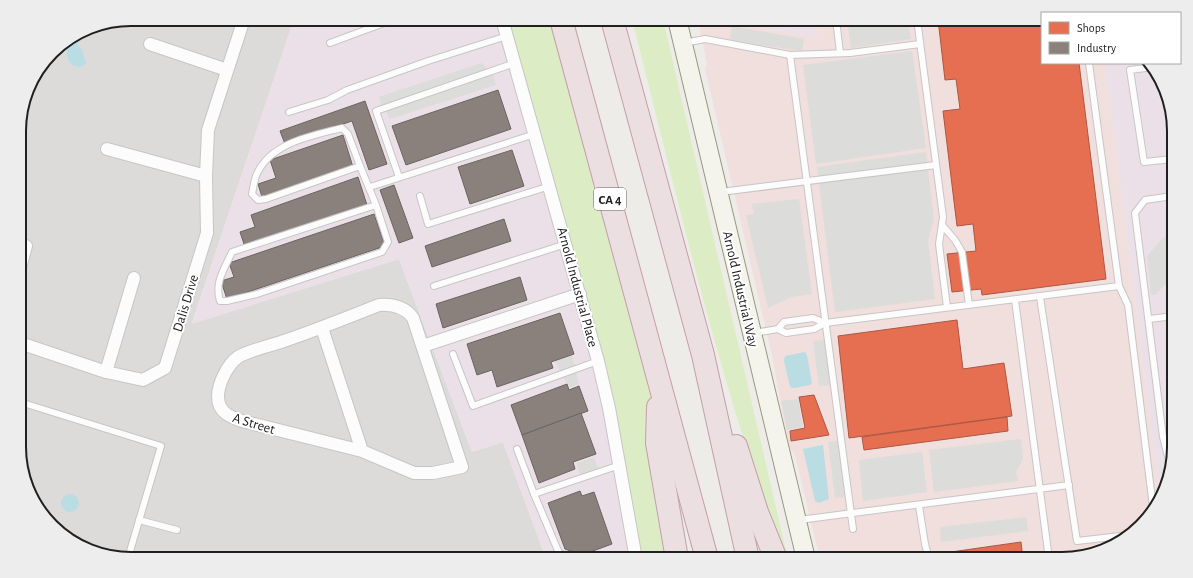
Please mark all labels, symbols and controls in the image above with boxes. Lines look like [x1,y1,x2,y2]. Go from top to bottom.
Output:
legend [1041,12,1181,64]
text: Shops [1077,22,1105,34]
text: Industry [1077,42,1116,55]
road number: CA 4 [594,188,626,210]
street label: Arnold Industrial Place [554,226,600,349]
street label: Arnold Industrial Way [720,230,760,349]
street label: Dalis Drive [171,273,201,334]
street label: A Street [231,411,277,437]

